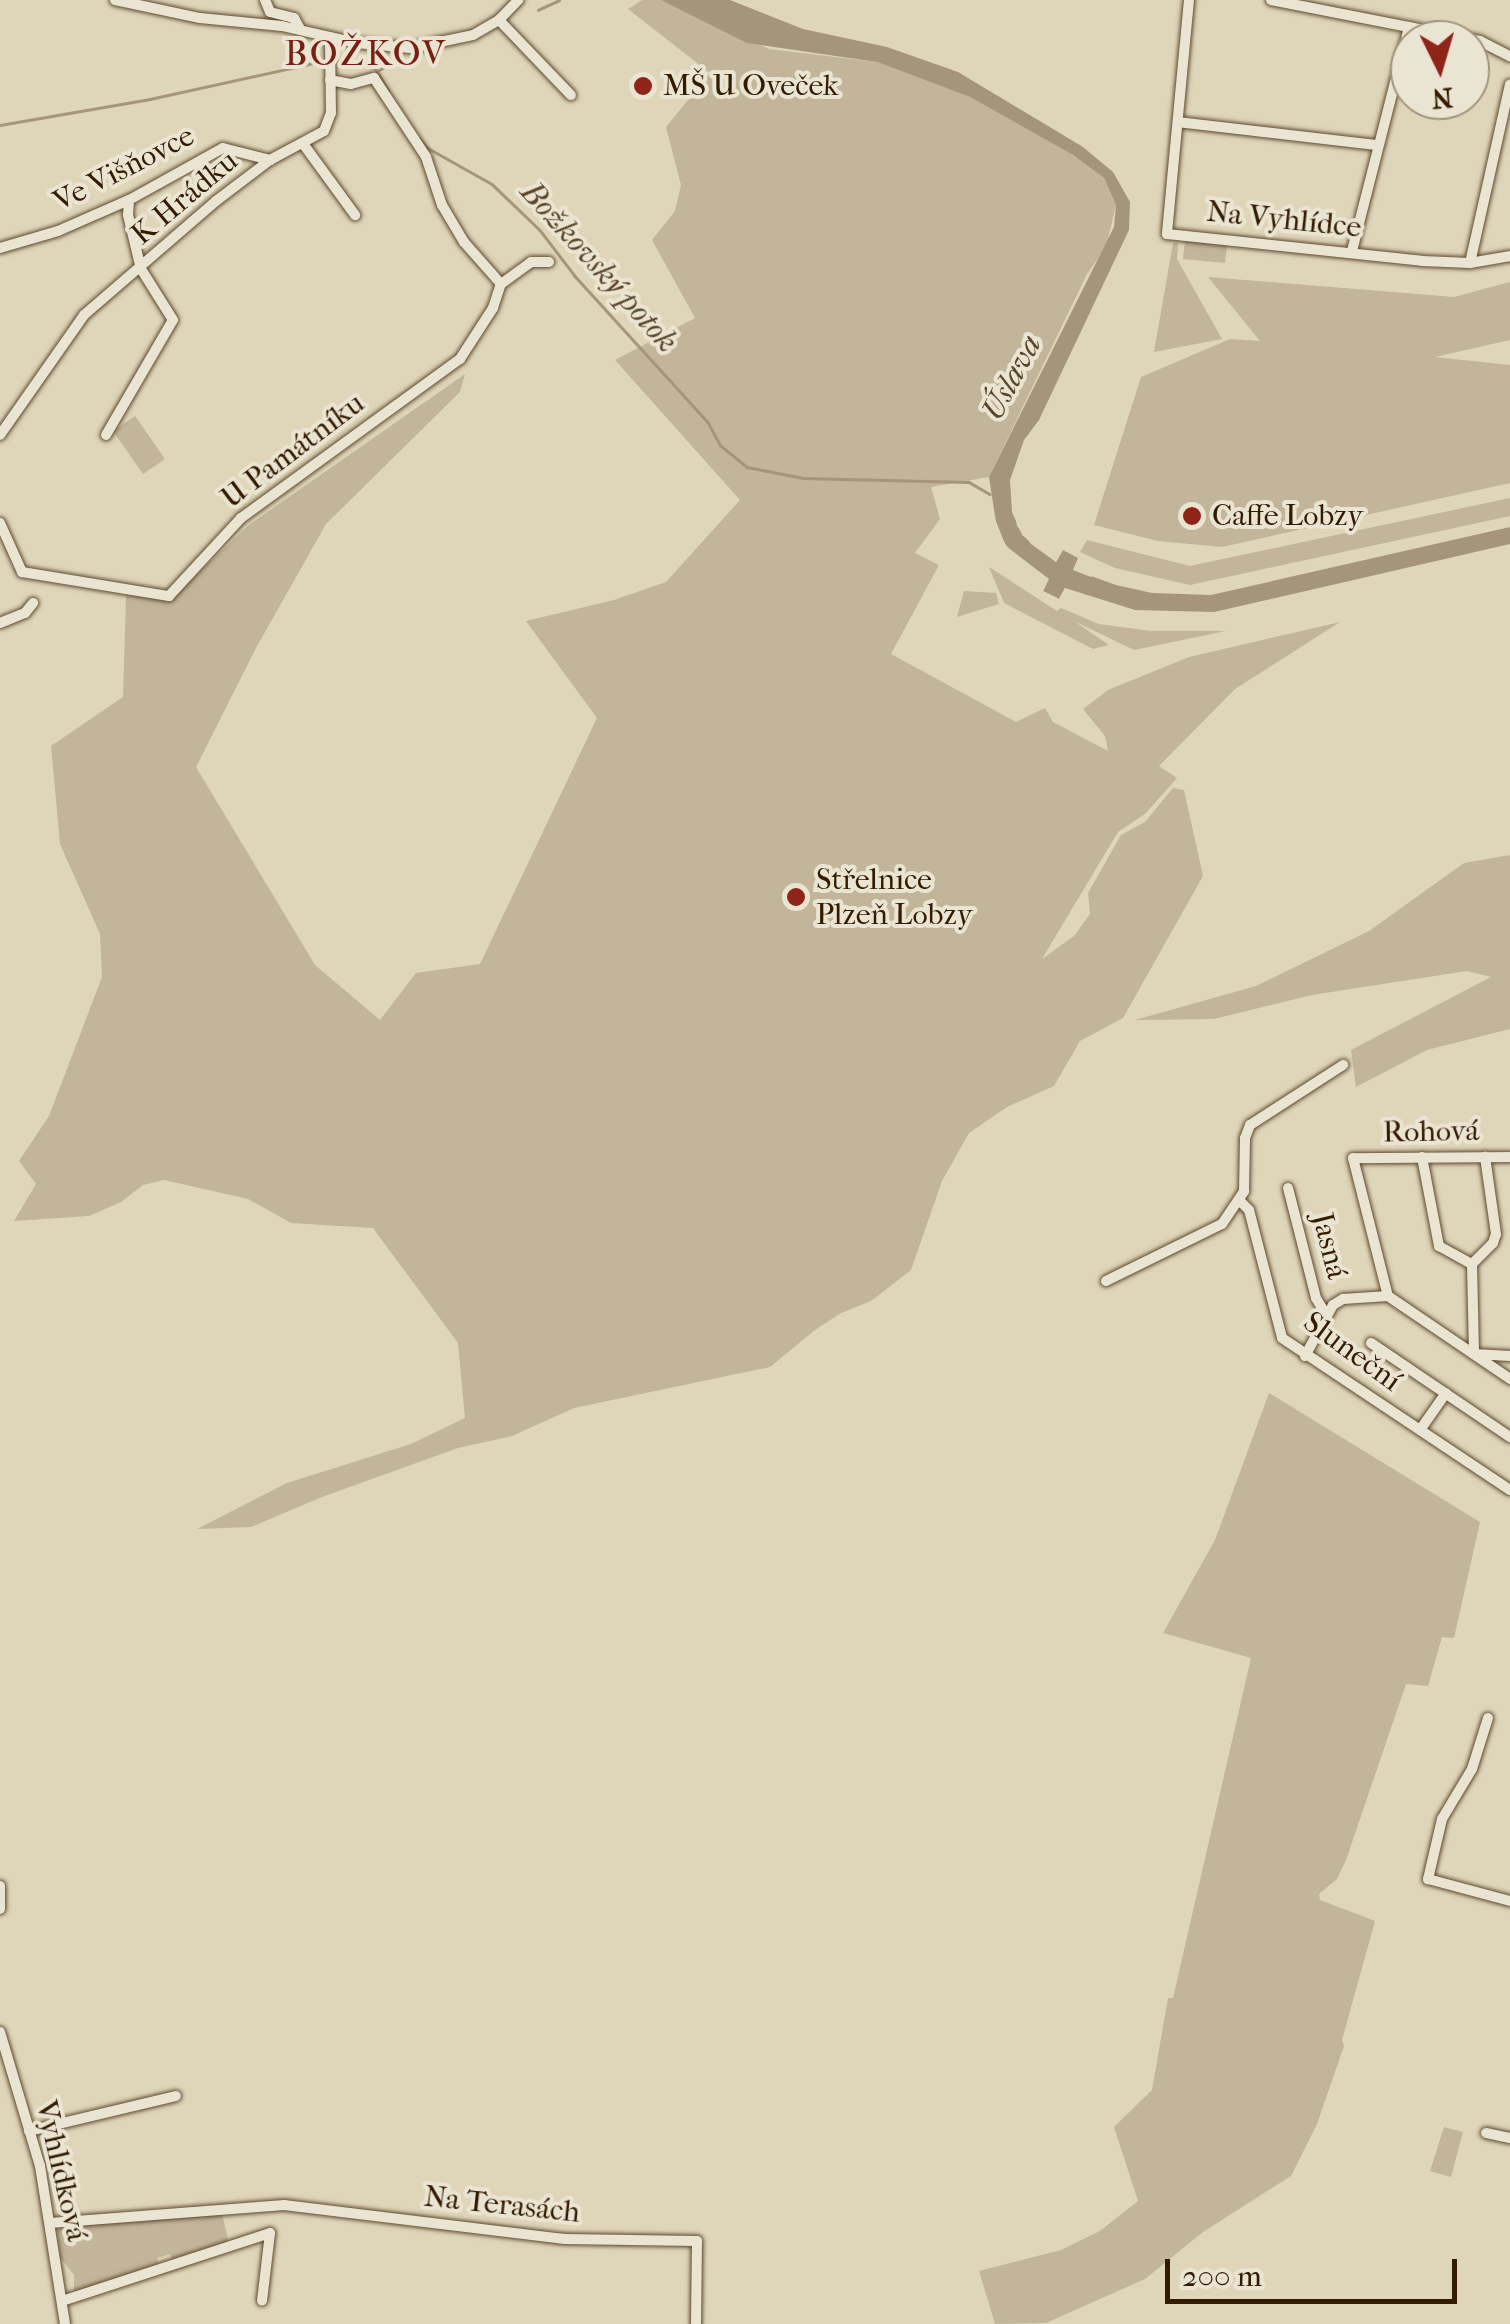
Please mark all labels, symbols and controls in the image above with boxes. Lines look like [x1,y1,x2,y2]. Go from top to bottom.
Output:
north arrow [1390,20,1490,120]
district label: BOŽKOV [285,33,447,75]
place label: MŠ U Oveček [663,68,839,104]
marker: MŠ U Oveček [632,75,654,97]
text: N [1430,81,1455,116]
street label: Ve Višňovce [48,118,200,220]
street label: K Hrádku [125,143,245,253]
water label: Božkovský potok [512,174,686,360]
street label: Na Vyhlídce [1205,194,1363,246]
water label: Úslava [974,329,1050,427]
street label: U Památníku [214,386,372,516]
place label: Caffe Lobzy [1212,498,1363,534]
marker: Caffe Lobzy [1181,505,1203,527]
place label: Střelnice Plzeň Lobzy [816,862,973,932]
marker: Střelnice Plzeň Lobzy [785,886,807,908]
street label: Rohová [1383,1113,1479,1151]
street label: Jasná [1303,1209,1355,1283]
street label: Sluneční [1296,1304,1408,1400]
street label: Vyhlídková [27,2097,95,2245]
street label: Na Terasách [422,2179,582,2231]
scale bar [1170,2239,1462,2301]
text: 200 m [1182,2259,1262,2294]

